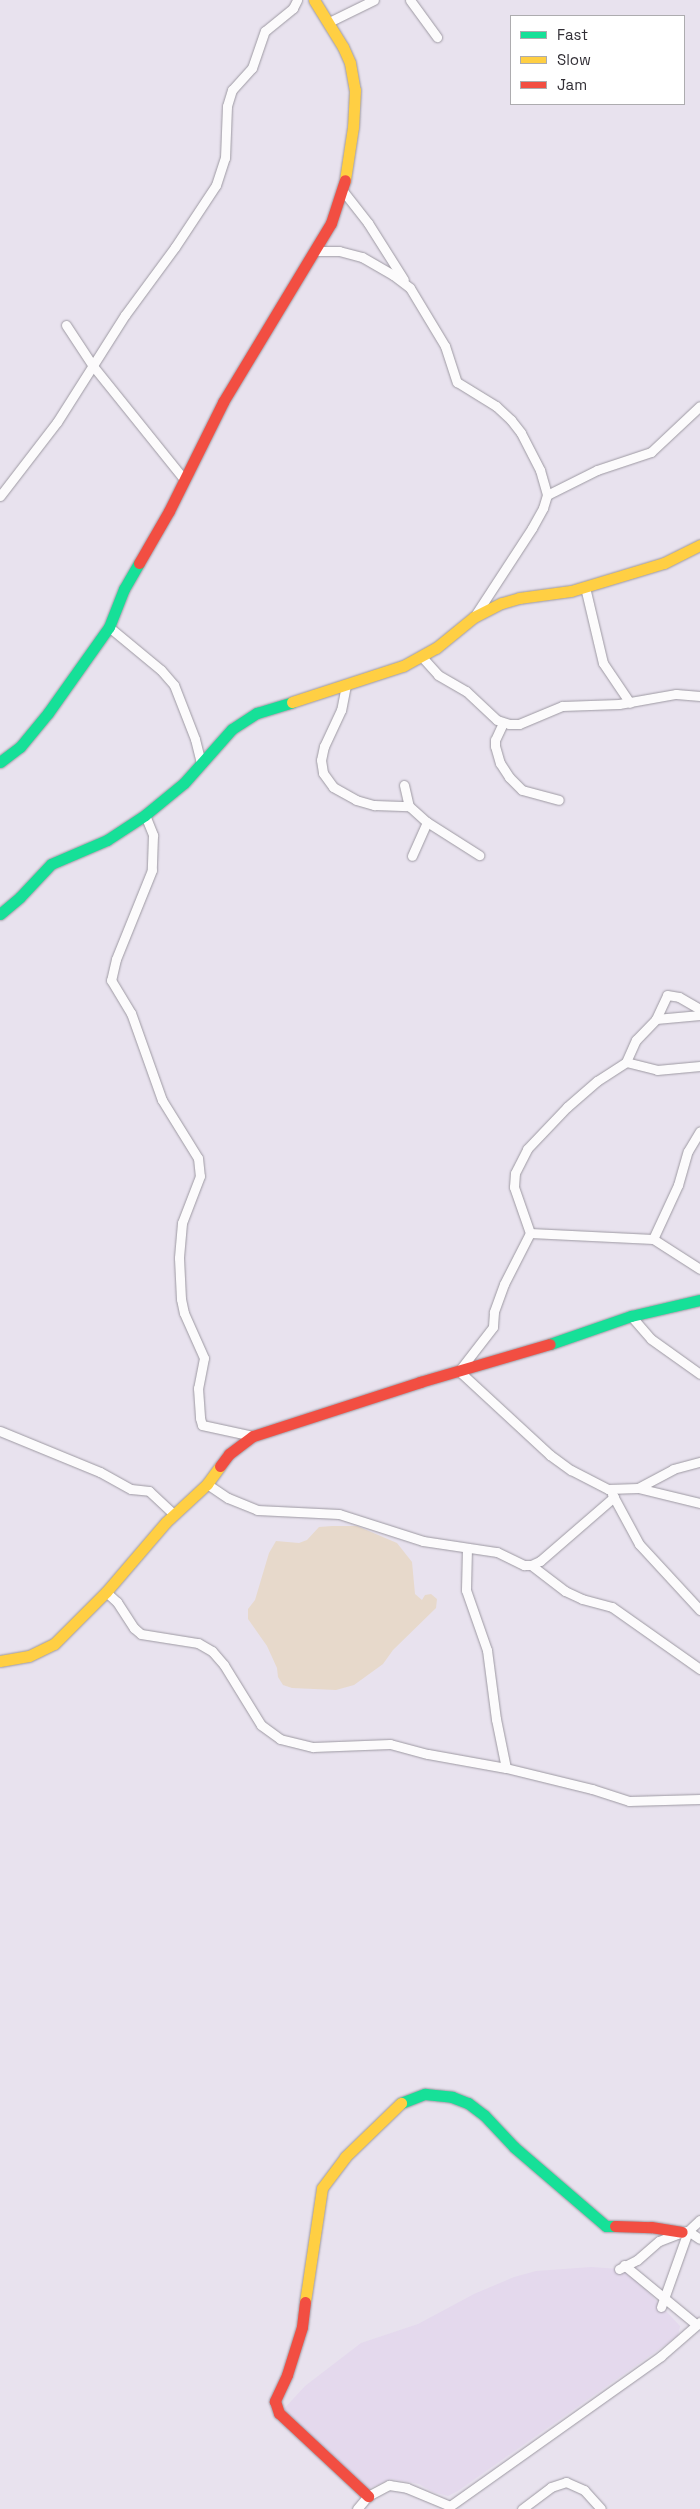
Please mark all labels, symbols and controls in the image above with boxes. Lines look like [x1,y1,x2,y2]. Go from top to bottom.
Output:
legend [510,15,685,105]
text: Fast [557,25,588,44]
text: Slow [557,50,591,69]
text: Jam [557,75,587,94]

